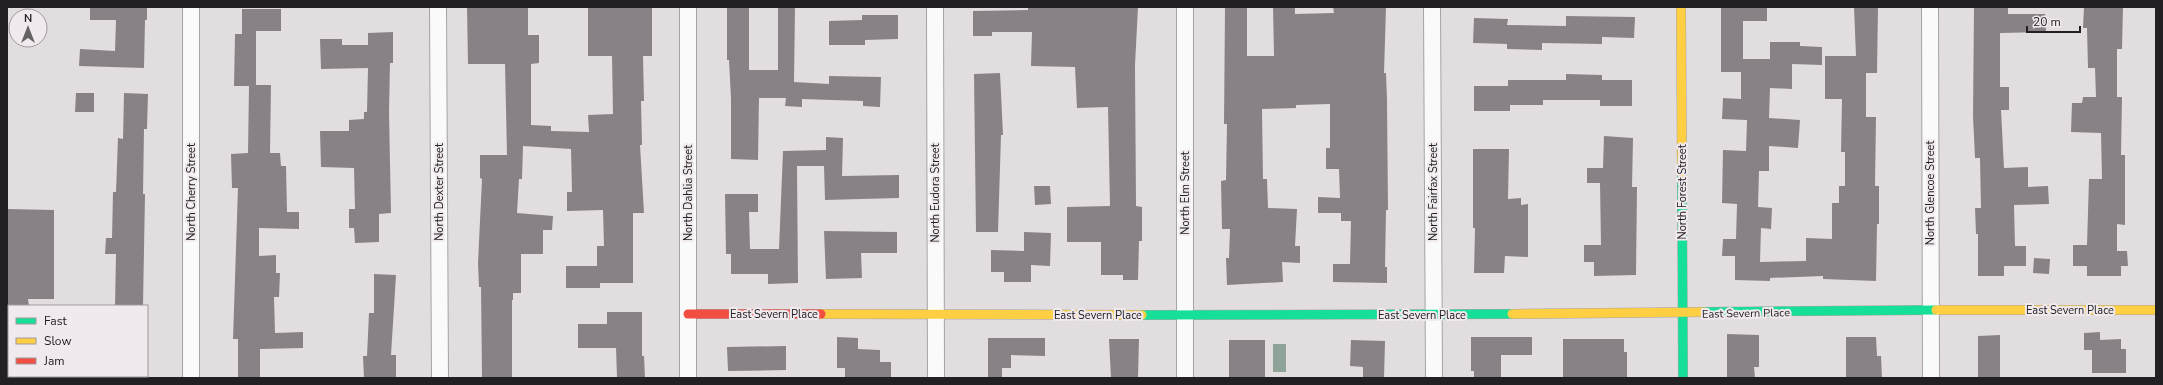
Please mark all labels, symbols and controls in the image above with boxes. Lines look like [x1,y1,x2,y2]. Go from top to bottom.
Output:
north arrow [8,8,48,48]
scale bar [2027,8,2080,34]
text: N [24,11,32,26]
text: 20 m [2033,14,2061,30]
street label: North Glencoe Street [1923,141,1938,245]
street label: North Cherry Street [184,143,199,241]
street label: North Dexter Street [432,143,447,241]
street label: North Eudora Street [928,143,943,243]
street label: North Fairfax Street [1426,143,1441,241]
street label: North Forest Street [1675,144,1690,240]
street label: North Dahlia Street [681,145,696,241]
street label: North Elm Street [1178,151,1193,235]
street label: East Severn Place [2026,303,2114,318]
legend [8,305,148,377]
street label: East Severn Place [1702,305,1790,322]
street label: East Severn Place [730,307,818,322]
street label: East Severn Place [1054,308,1142,323]
street label: East Severn Place [1378,308,1466,323]
text: Fast [44,313,67,329]
text: Slow [44,333,72,349]
text: Jam [43,353,65,369]

